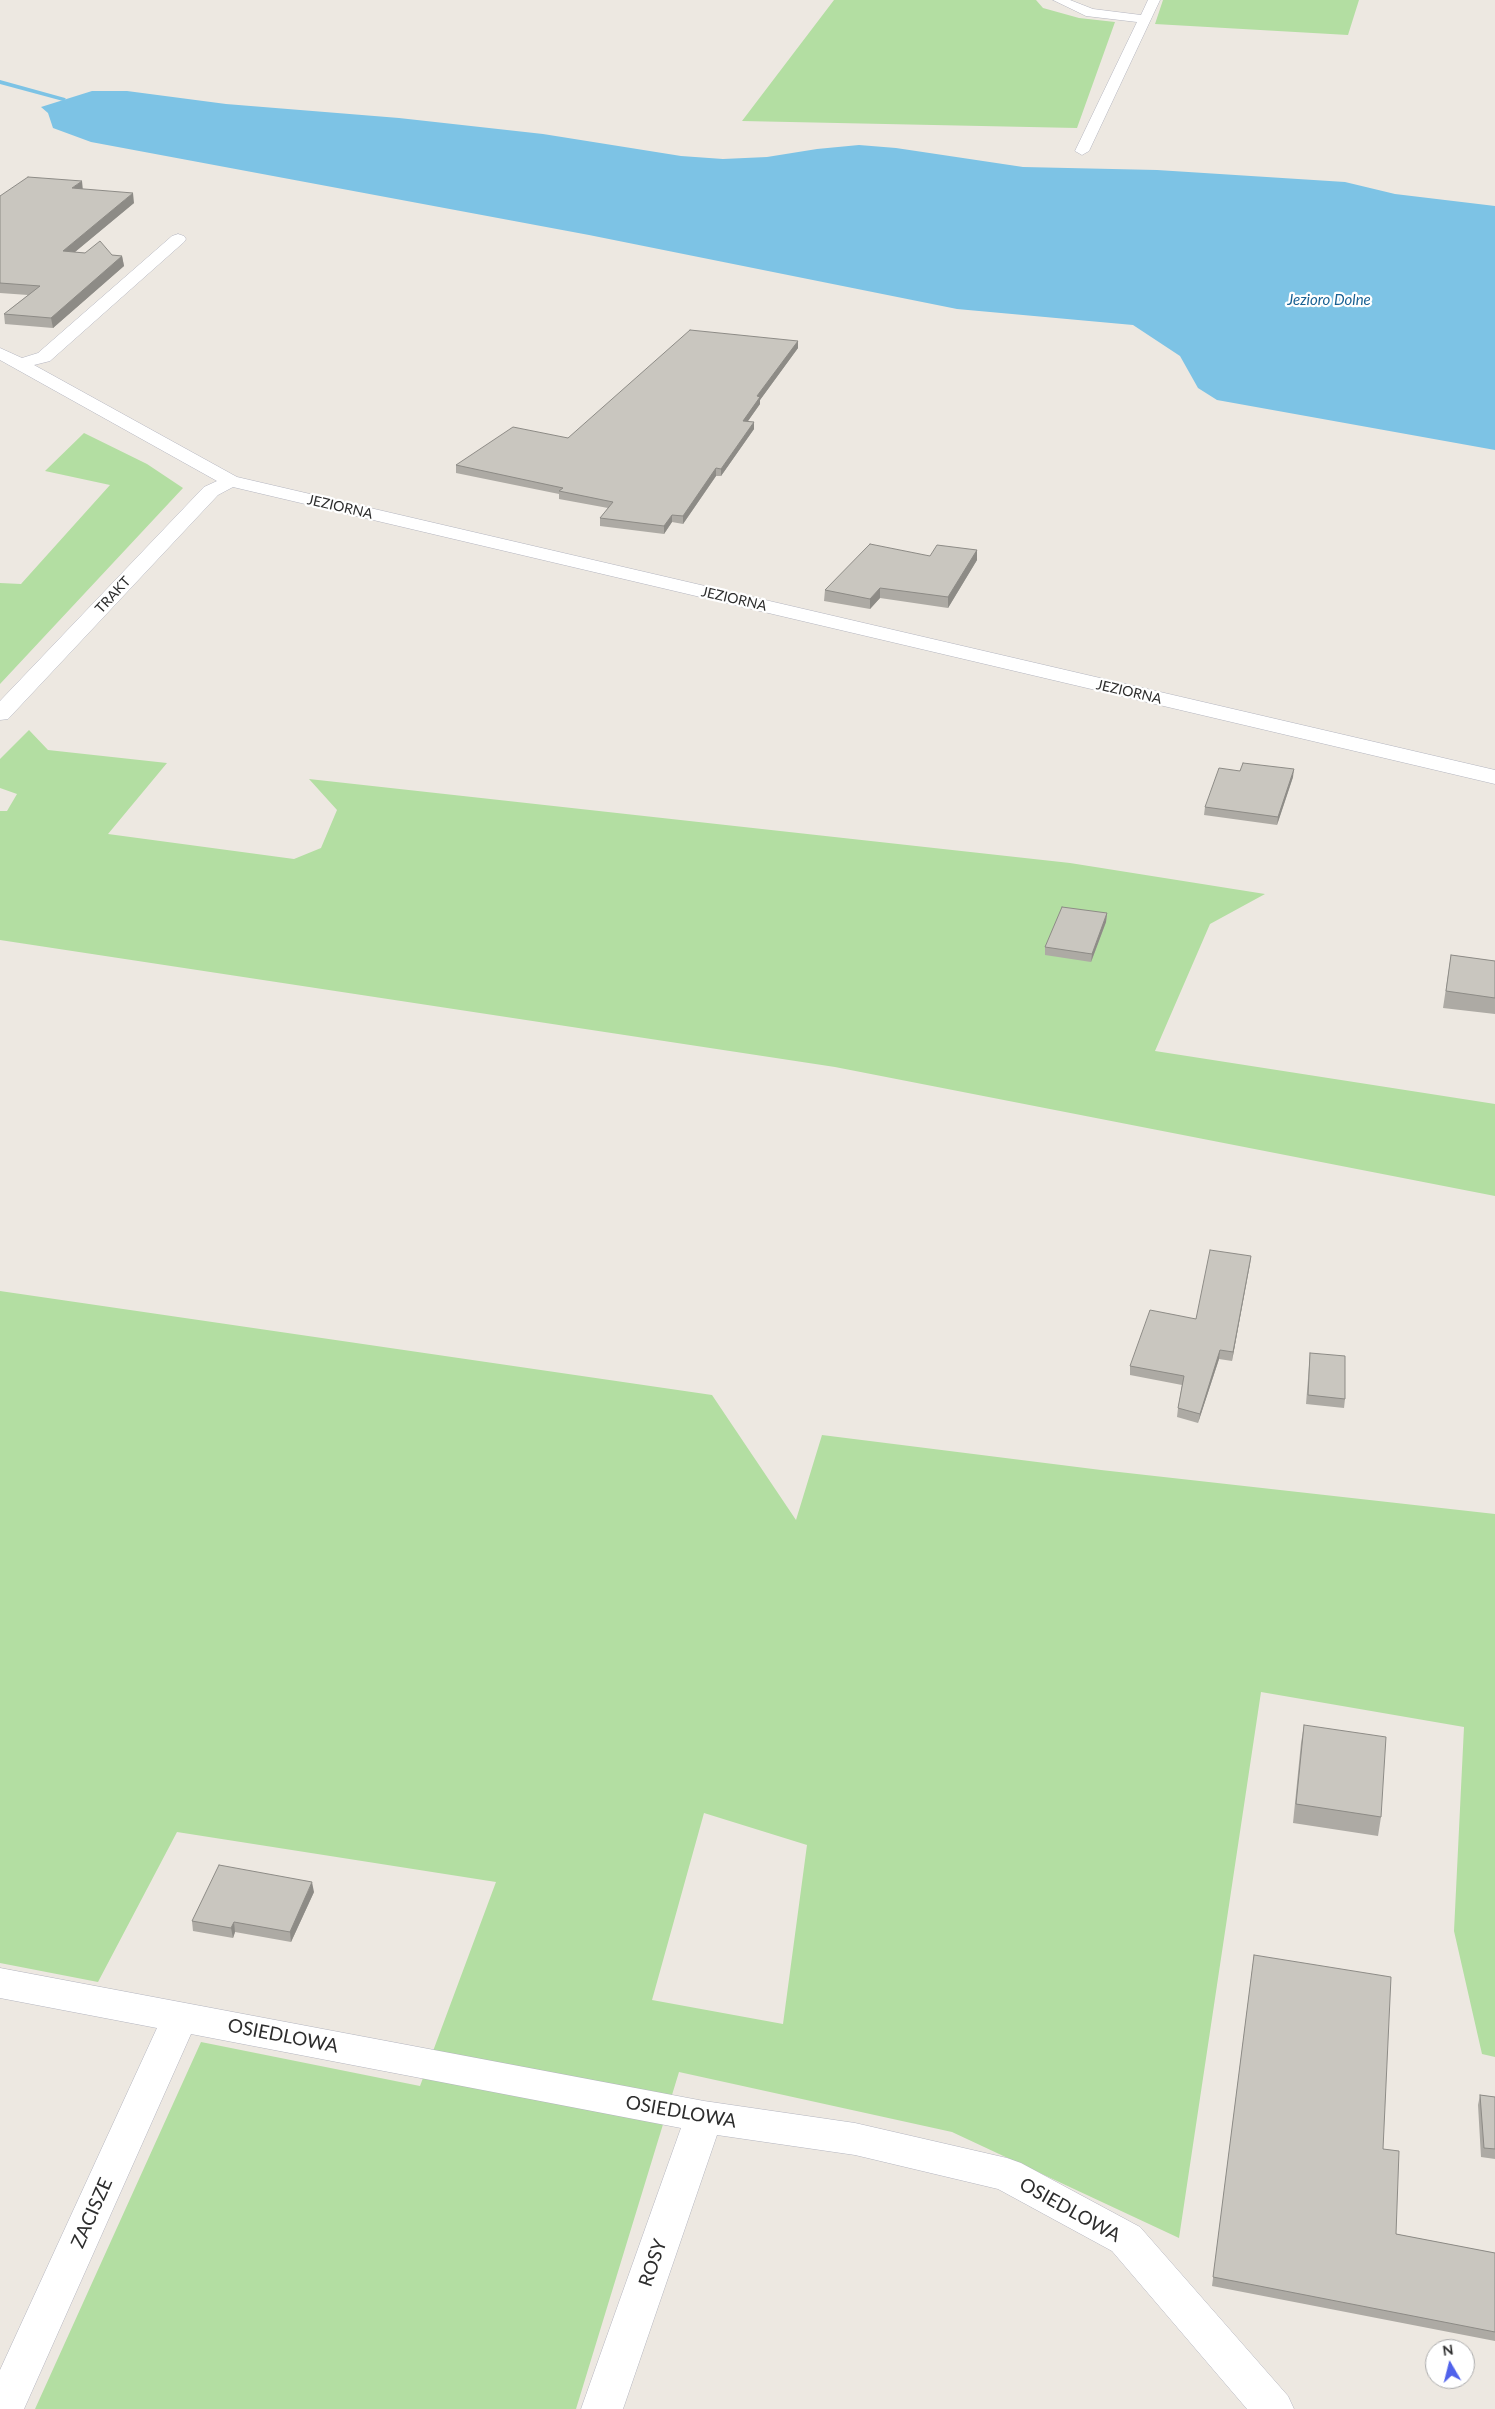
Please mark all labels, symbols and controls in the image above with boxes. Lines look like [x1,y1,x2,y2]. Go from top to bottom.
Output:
water label: Jezioro Dolne [1287,291,1371,309]
street label: JEZIORNA [306,491,374,523]
street label: TRAKT [92,573,134,617]
street label: JEZIORNA [700,583,768,615]
street label: JEZIORNA [1095,676,1163,708]
street label: OSIEDLOWA [226,2014,340,2058]
street label: OSIEDLOWA [624,2091,738,2133]
street label: OSIEDLOWA [1015,2173,1125,2247]
street label: ZACISZE [66,2174,118,2252]
street label: ROSY [634,2236,672,2290]
north arrow [1425,2339,1475,2389]
text: N [1441,2340,1455,2359]

